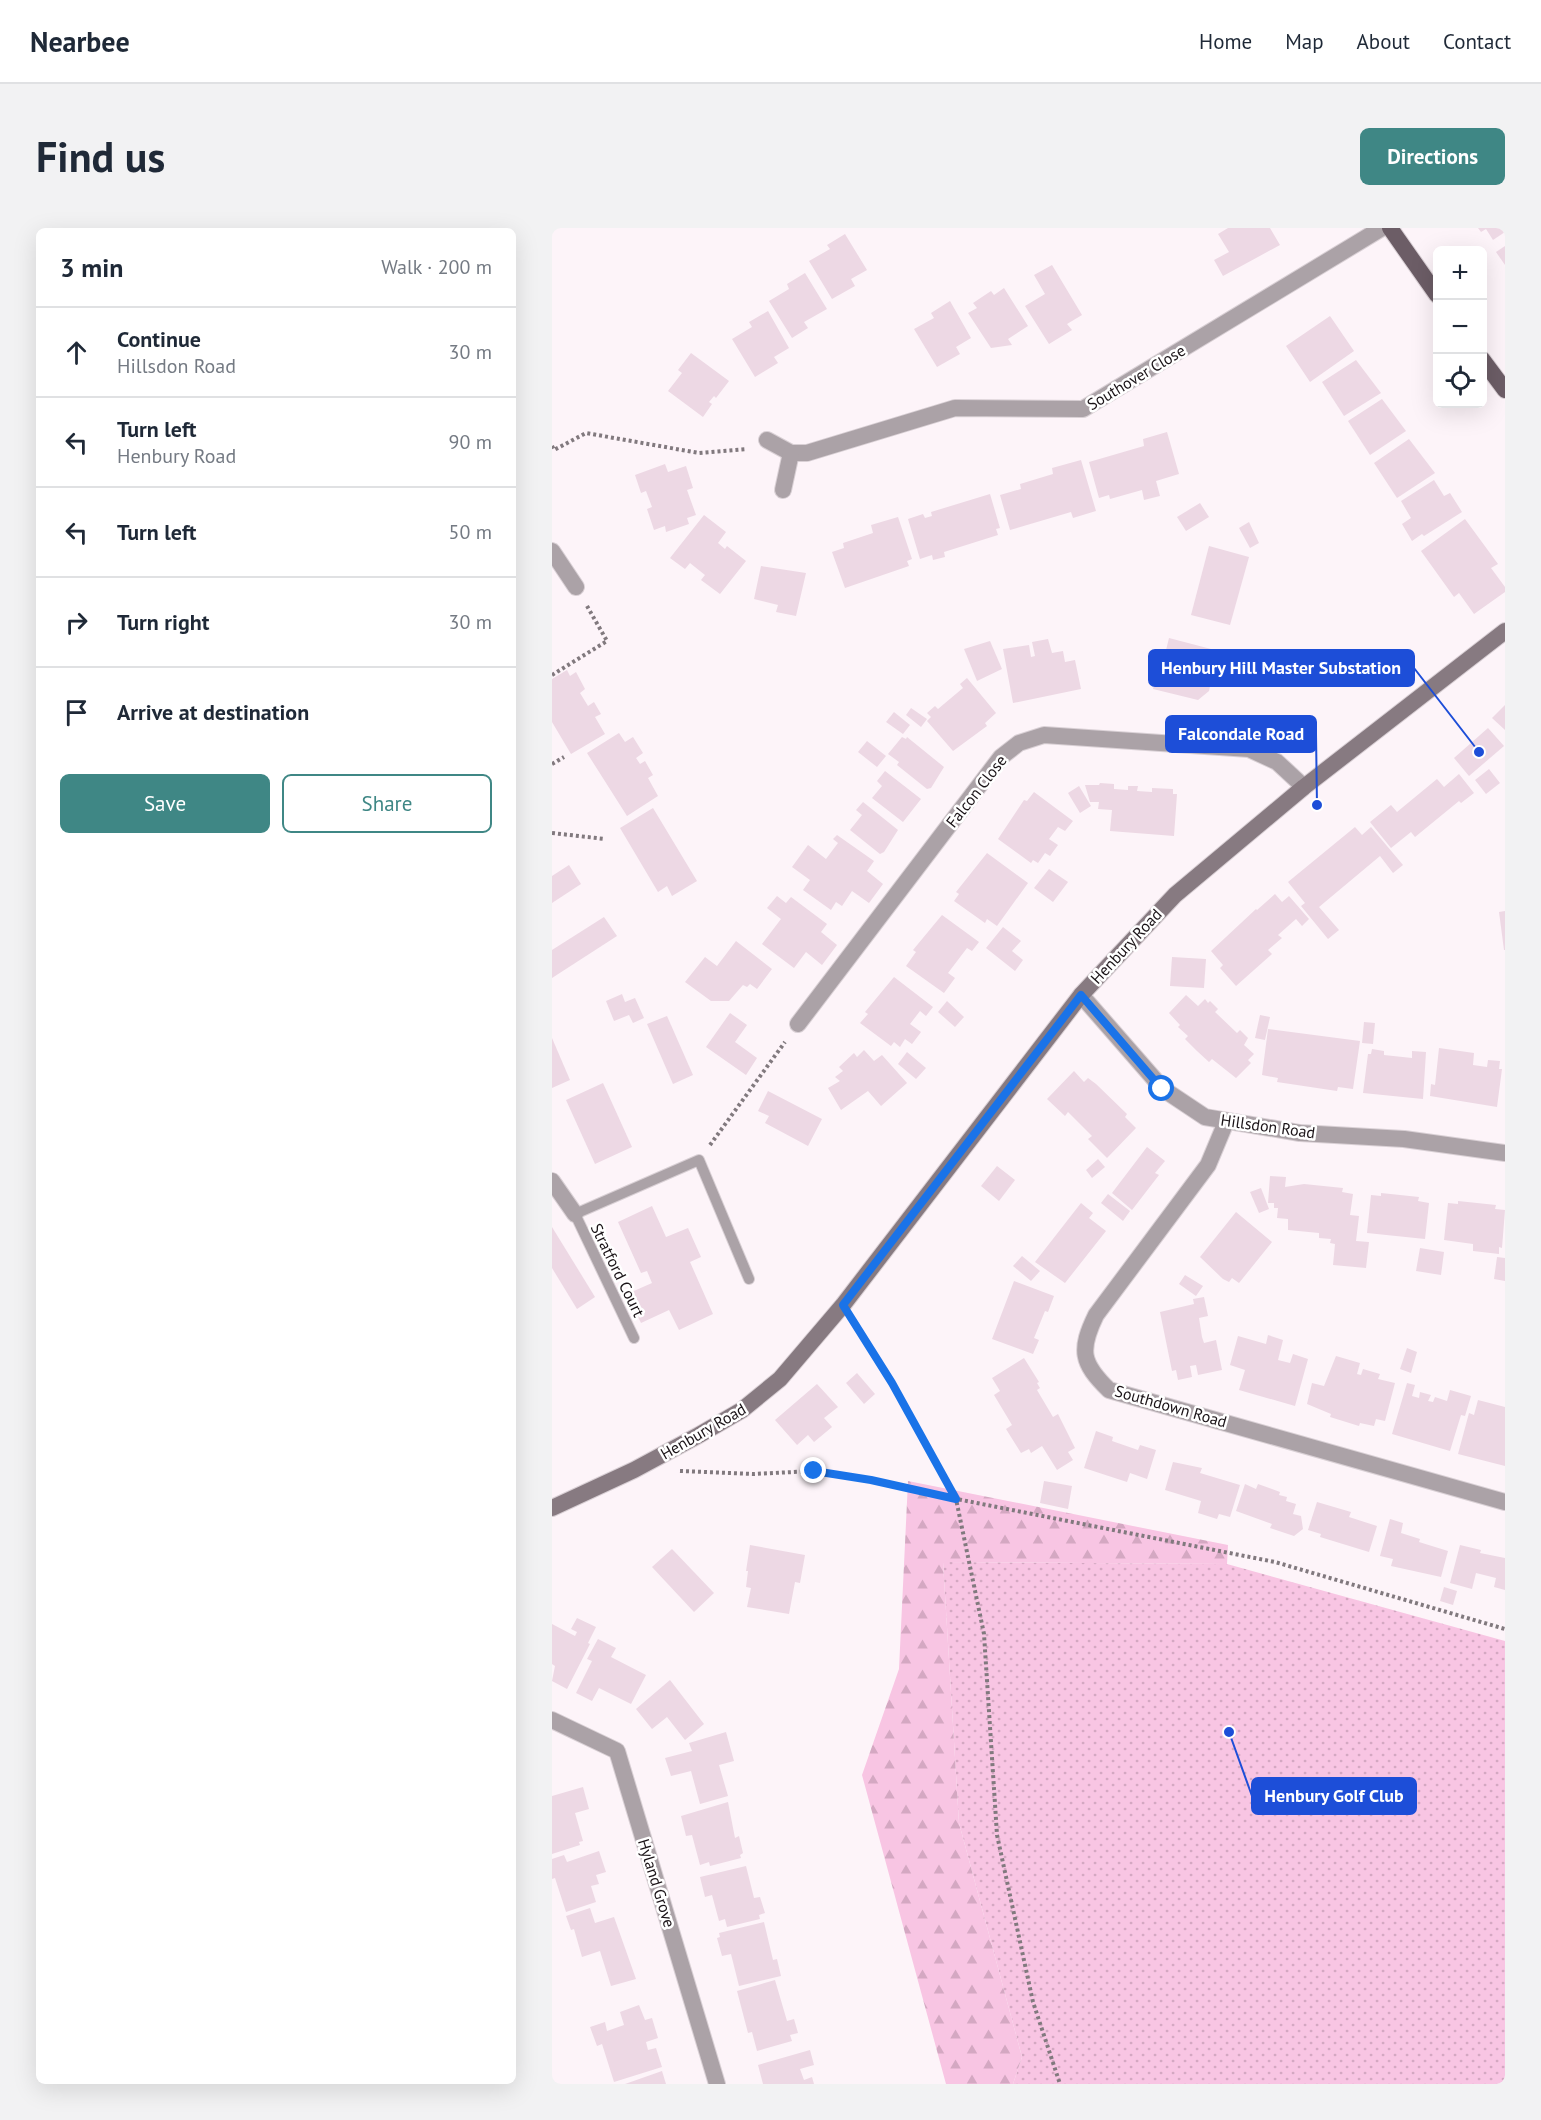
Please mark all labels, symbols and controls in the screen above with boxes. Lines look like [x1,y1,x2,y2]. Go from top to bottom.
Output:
text: Nearbee [30,23,130,60]
text: Home [1199,28,1252,55]
text: Map [1285,28,1324,55]
text: About [1357,28,1410,55]
text: Contact [1443,28,1511,55]
button: Directions [1360,128,1505,185]
text: Find us [36,129,165,184]
map controls [1433,246,1487,408]
button: + [1433,246,1487,300]
text: 3 min [60,251,123,284]
text: Walk · 200 m [381,254,492,280]
button: − [1433,300,1487,354]
text: Continue [117,325,201,353]
icon: ahead [60,336,93,369]
text: 30 m [449,339,492,365]
street label: Southover Close [1083,340,1189,414]
text: Hillsdon Road [117,353,236,379]
button: locate [1433,354,1487,408]
text: Turn left [117,415,197,443]
icon: left [60,426,93,459]
text: 90 m [449,429,492,455]
text: Henbury Road [117,443,236,469]
icon: left [60,516,93,549]
text: Turn left [117,518,197,546]
text: 50 m [449,519,492,545]
icon: right [60,606,93,639]
text: Turn right [117,608,209,636]
text: 30 m [449,609,492,635]
callout: Henbury Hill Master Substation [1149,650,1414,686]
text: Henbury Hill Master Substation [1161,656,1401,679]
icon: arrive [60,696,93,729]
text: Arrive at destination [117,698,309,726]
callout: Falcondale Road [1166,716,1316,752]
text: Falcondale Road [1178,722,1304,745]
street label: Falcon Close [941,751,1011,831]
button: Save [60,774,270,833]
button: Share [282,774,492,833]
street label: Henbury Road [1086,904,1166,988]
route start [1148,1075,1174,1101]
street label: Hillsdon Road [1219,1109,1317,1143]
street label: Stratford Court [587,1220,650,1321]
street label: Southdown Road [1113,1380,1229,1432]
street label: Henbury Road [657,1398,749,1464]
route end [800,1457,826,1483]
callout: Henbury Golf Club [1252,1778,1416,1814]
text: Henbury Golf Club [1264,1784,1404,1807]
street label: Hyland Grove [634,1836,680,1930]

